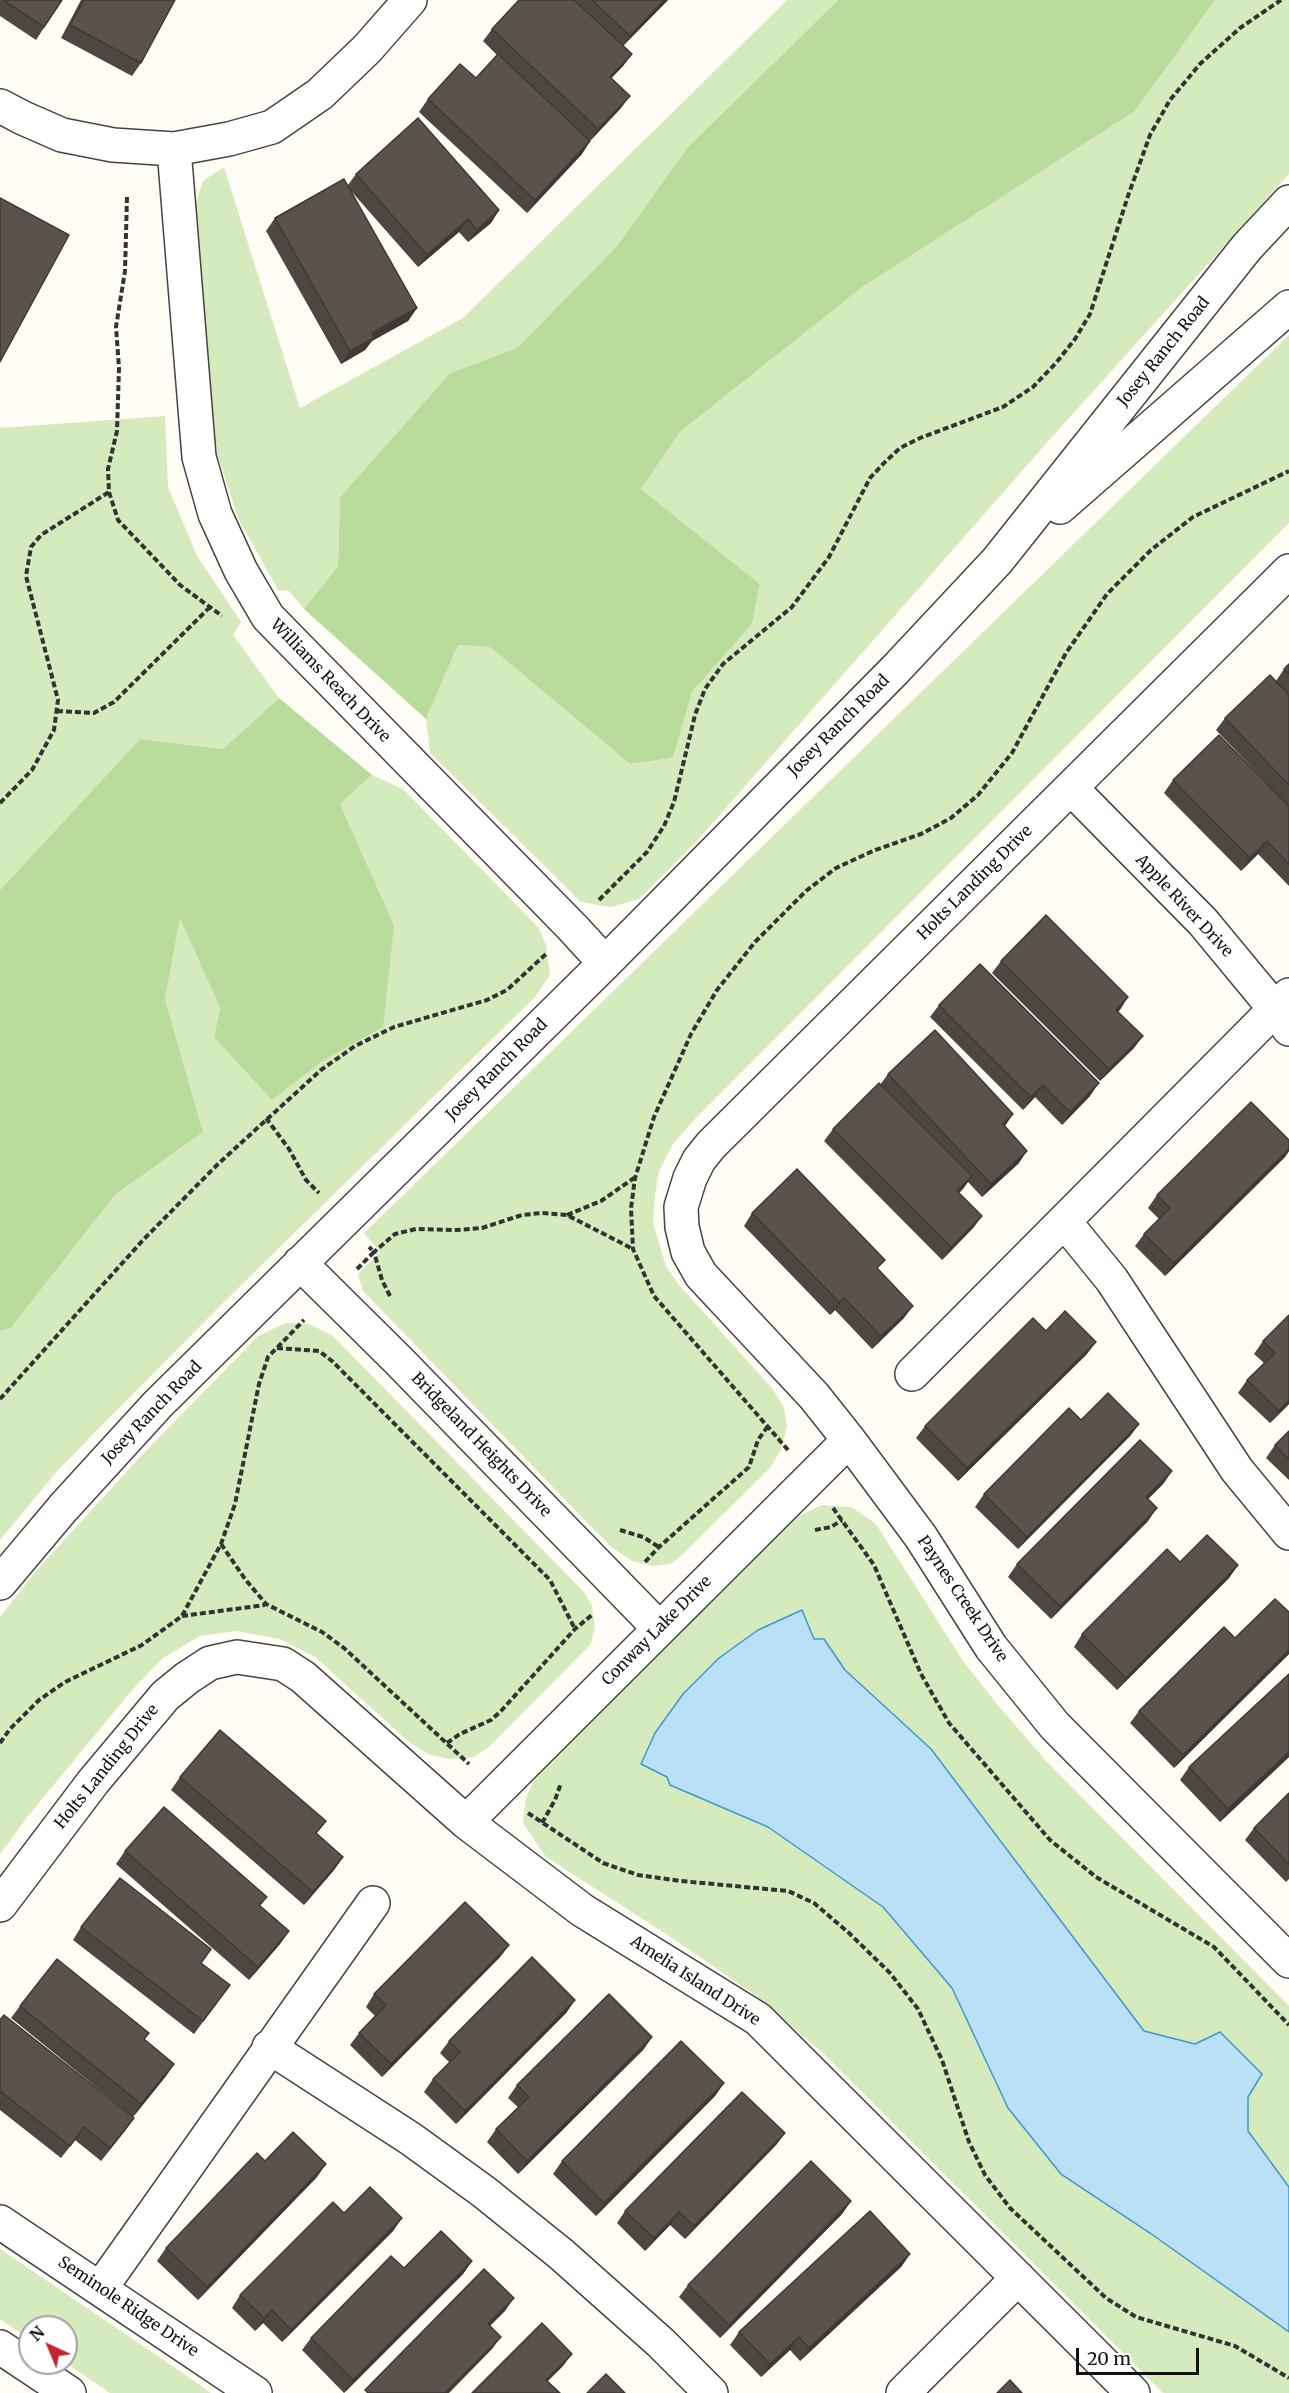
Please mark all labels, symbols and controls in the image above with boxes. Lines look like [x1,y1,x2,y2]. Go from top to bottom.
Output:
street label: Josey Ranch Road [1114,293,1214,411]
street label: Williams Reach Drive [266,615,394,747]
street label: Josey Ranch Road [784,671,894,781]
street label: Holts Landing Drive [914,822,1036,944]
street label: Apple River Drive [1131,851,1237,961]
street label: Josey Ranch Road [442,1015,552,1125]
street label: Josey Ranch Road [98,1358,206,1468]
street label: Bridgeland Heights Drive [407,1369,555,1521]
street label: Paynes Creek Drive [913,1532,1011,1666]
street label: Conway Lake Drive [598,1572,716,1690]
street label: Holts Landing Drive [51,1701,163,1833]
street label: Amelia Island Drive [627,1932,763,2030]
street label: Seminole Ridge Drive [54,2253,202,2361]
north arrow [18,2315,78,2375]
text: N [25,2322,48,2345]
scale bar [1079,2336,1202,2374]
text: 20 m [1087,2347,1131,2370]

